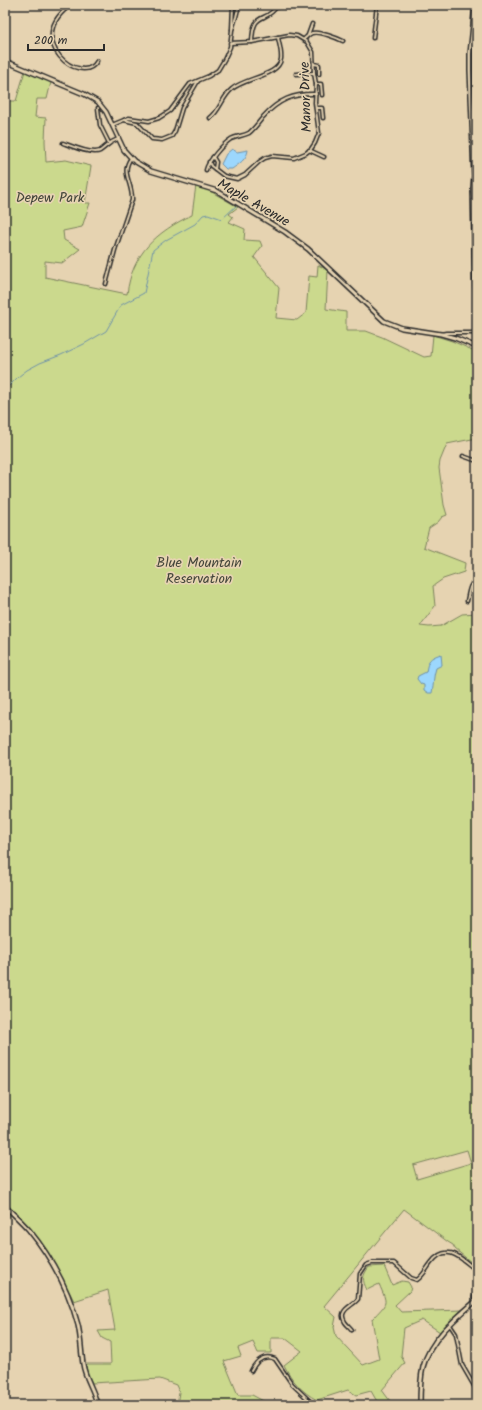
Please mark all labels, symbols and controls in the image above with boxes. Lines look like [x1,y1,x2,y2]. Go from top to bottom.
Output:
scale bar [28,26,104,52]
text: 200 m [34,31,68,50]
street label: Manor Drive [294,60,318,133]
street label: Maple Avenue [213,173,295,233]
park label: Depew Park [16,187,85,209]
park label: Blue Mountain Reservation [156,552,242,590]

